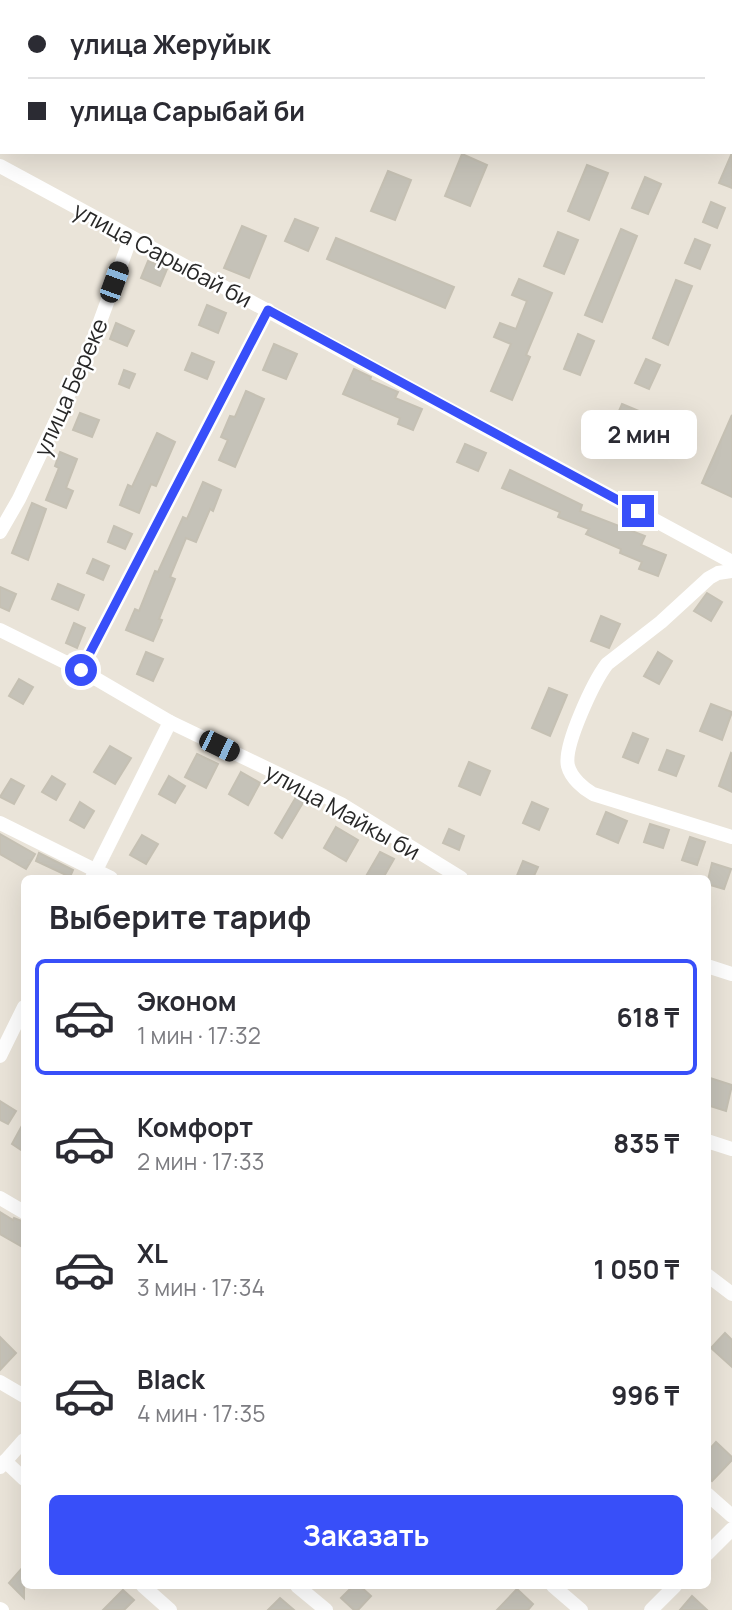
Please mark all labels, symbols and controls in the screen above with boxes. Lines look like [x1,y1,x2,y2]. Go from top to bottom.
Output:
text: улица Жеруйык [70,26,270,62]
text: улица Сарыбай би [70,93,305,129]
street label: улица Сарыбай би [68,193,258,315]
car [97,259,132,305]
street label: улица Береке [25,313,115,461]
callout: 2 мин [580,410,696,458]
text: 2 мин [607,418,671,450]
route end [622,495,654,527]
route start [65,654,97,686]
car [196,727,243,765]
street label: улица Майкы би [260,755,426,867]
text: Выберите тариф [49,895,311,939]
text: Эконом [137,983,237,1019]
icon: car [53,986,116,1049]
text: 618 ₸ [617,999,679,1035]
text: 1 мин · 17:32 [137,1019,261,1051]
text: Комфорт [137,1109,253,1145]
icon: car [53,1112,116,1175]
text: 835 ₸ [613,1125,679,1161]
text: 2 мин · 17:33 [137,1145,265,1177]
text: XL [137,1235,168,1271]
icon: car [53,1238,116,1301]
text: 1 050 ₸ [594,1251,679,1287]
text: 3 мин · 17:34 [137,1271,265,1303]
text: Black [137,1361,205,1397]
icon: car [53,1364,116,1427]
text: 996 ₸ [611,1377,679,1413]
text: 4 мин · 17:35 [137,1397,266,1429]
button: Заказать [49,1495,683,1575]

